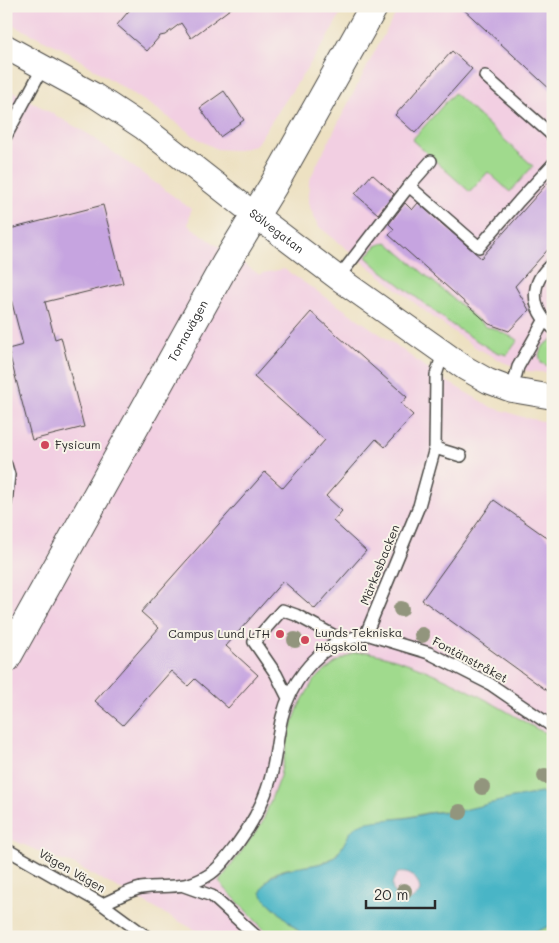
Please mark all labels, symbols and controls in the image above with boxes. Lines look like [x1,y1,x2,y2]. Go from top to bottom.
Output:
street label: Sölvegatan [246,205,308,256]
street label: Tornavägen [164,297,211,364]
place label: Fysicum [55,436,101,452]
marker: Fysicum [39,439,51,451]
street label: Märkesbacken [356,522,402,607]
place label: Lunds Tekniska Högskola [315,624,402,654]
place label: Campus Lund LTH [168,625,270,641]
marker: Campus Lund LTH [274,628,286,640]
street label: Fontänstråket [430,632,511,686]
marker: Lunds Tekniska Högskola [299,634,311,646]
street label: Vägen Vägen [36,845,109,896]
scale bar [366,878,435,910]
text: 20 m [374,884,408,904]

